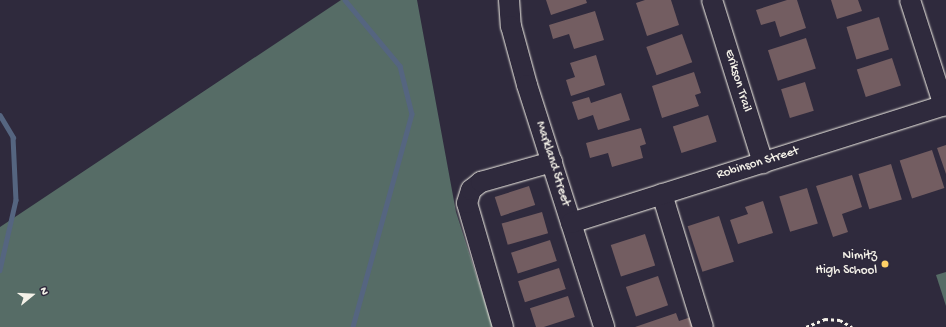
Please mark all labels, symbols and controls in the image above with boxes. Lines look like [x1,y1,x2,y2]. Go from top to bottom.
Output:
street label: Erikson Trail [720,48,754,114]
street label: Markland Street [531,120,573,208]
street label: Robinson Street [715,144,801,184]
place label: Nimitz High School [816,249,877,280]
marker: Nimitz High School [880,259,890,269]
north arrow [12,275,52,315]
text: N [37,286,50,297]

